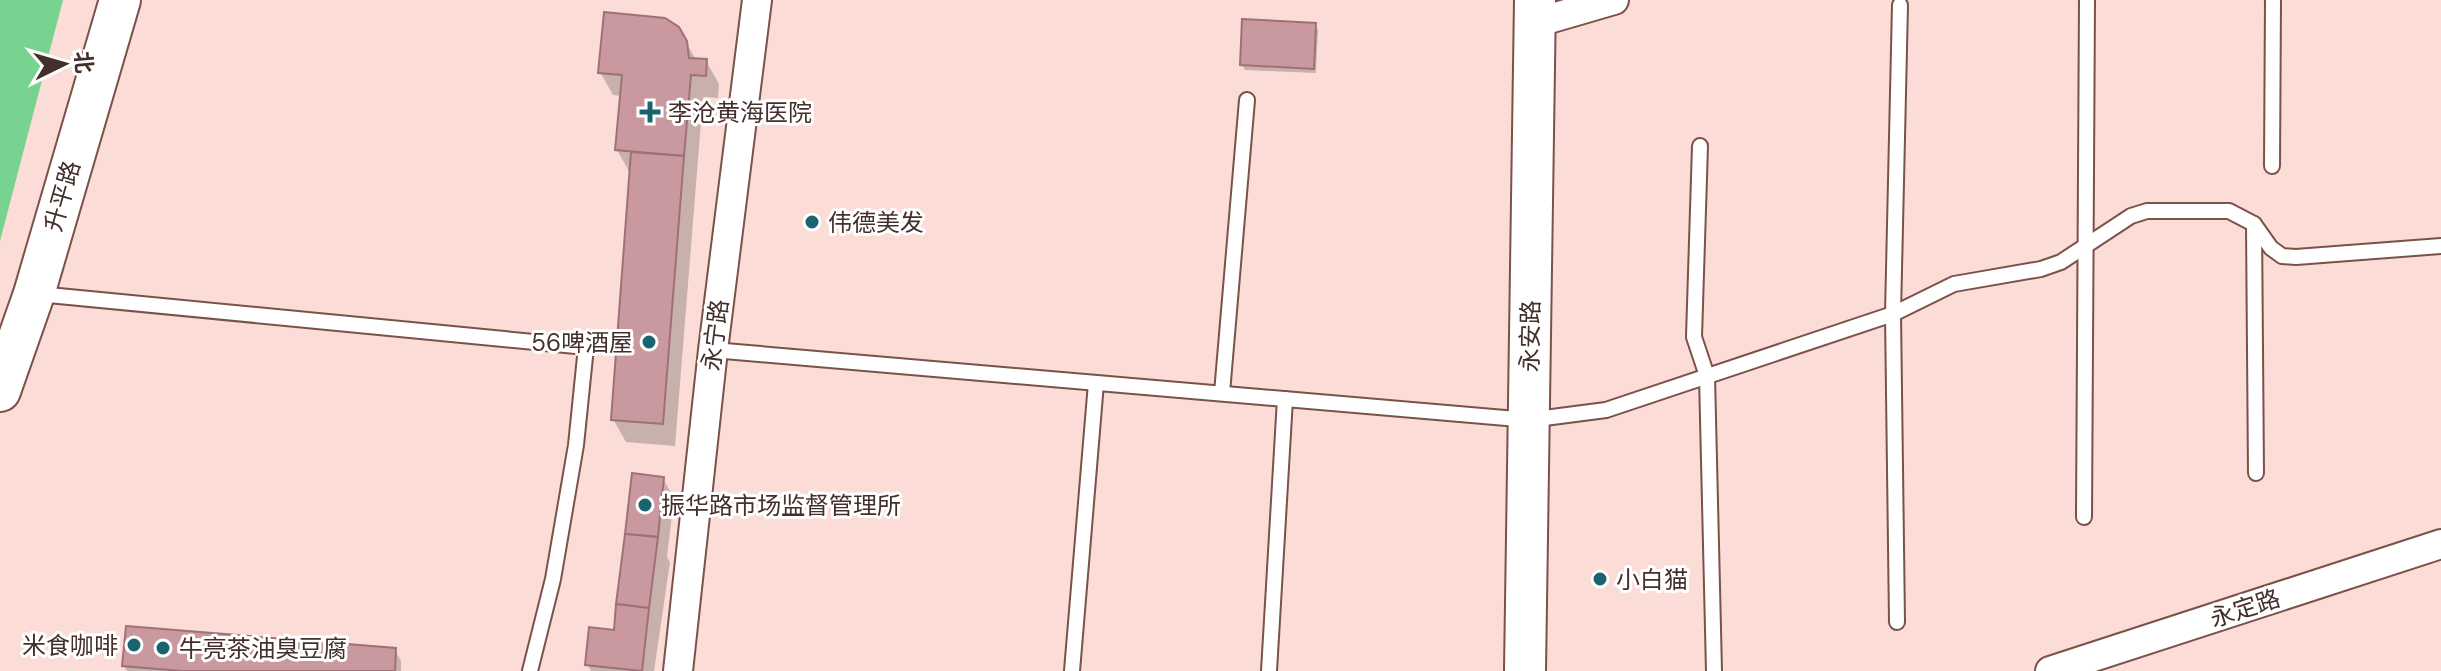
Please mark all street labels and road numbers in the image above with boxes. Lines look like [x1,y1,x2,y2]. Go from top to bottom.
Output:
street label: 升平路 [37,157,87,235]
street label: 永宁路 [695,297,735,373]
street label: 永安路 [1514,300,1546,372]
street label: 永定路 [2206,582,2284,634]

